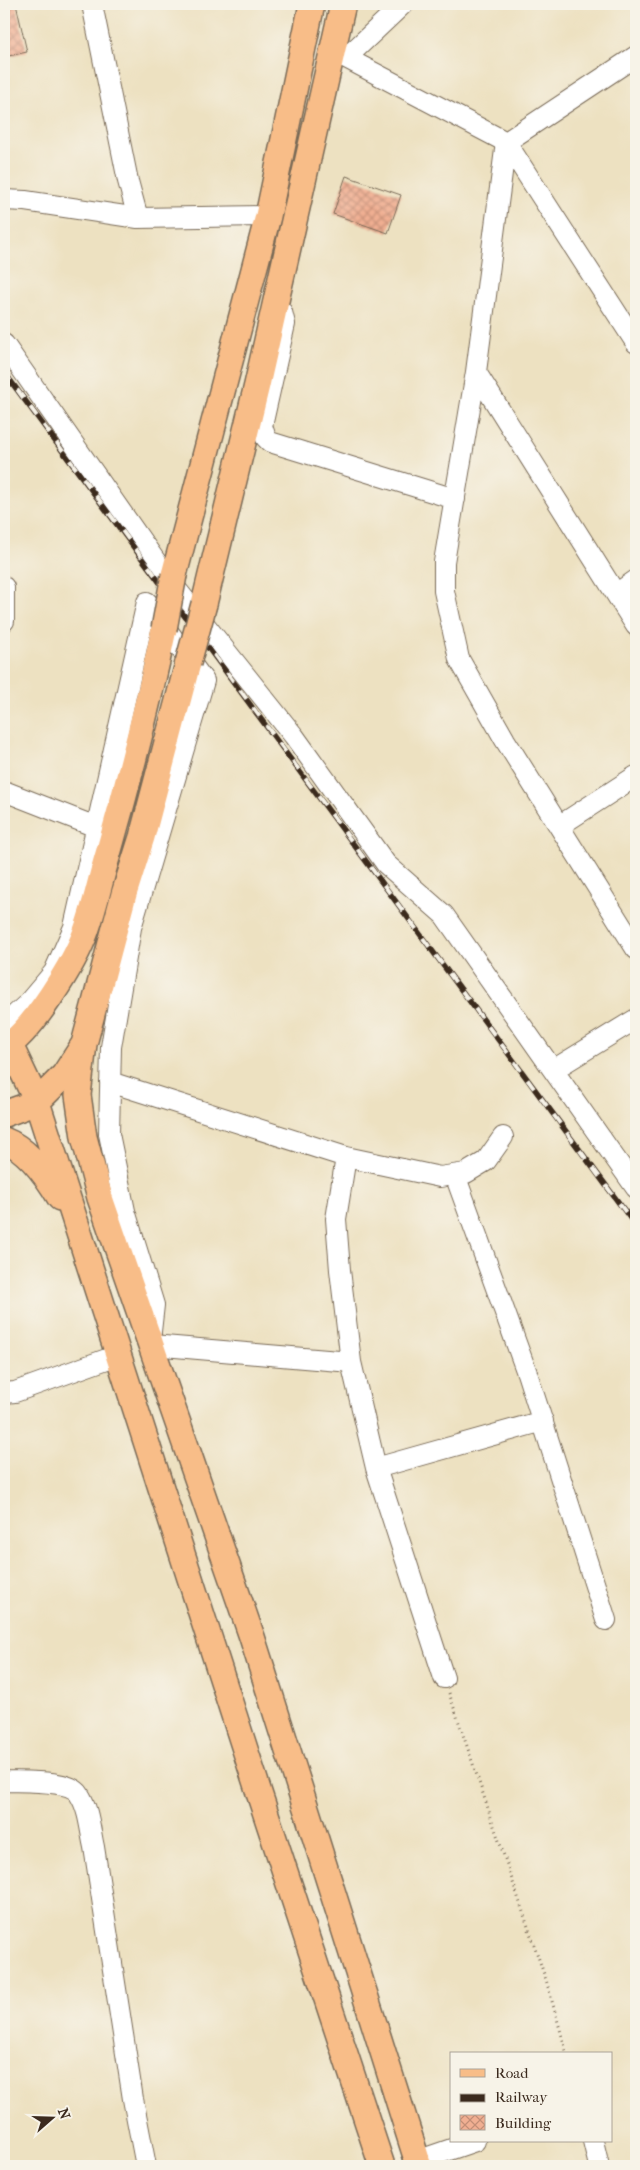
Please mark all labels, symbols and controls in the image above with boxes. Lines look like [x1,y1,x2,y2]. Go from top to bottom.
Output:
legend [450,2052,612,2142]
text: Road [495,2064,529,2082]
text: Railway [495,2088,548,2106]
north arrow [28,2092,78,2142]
text: N [54,2106,74,2122]
text: Building [495,2114,552,2132]

